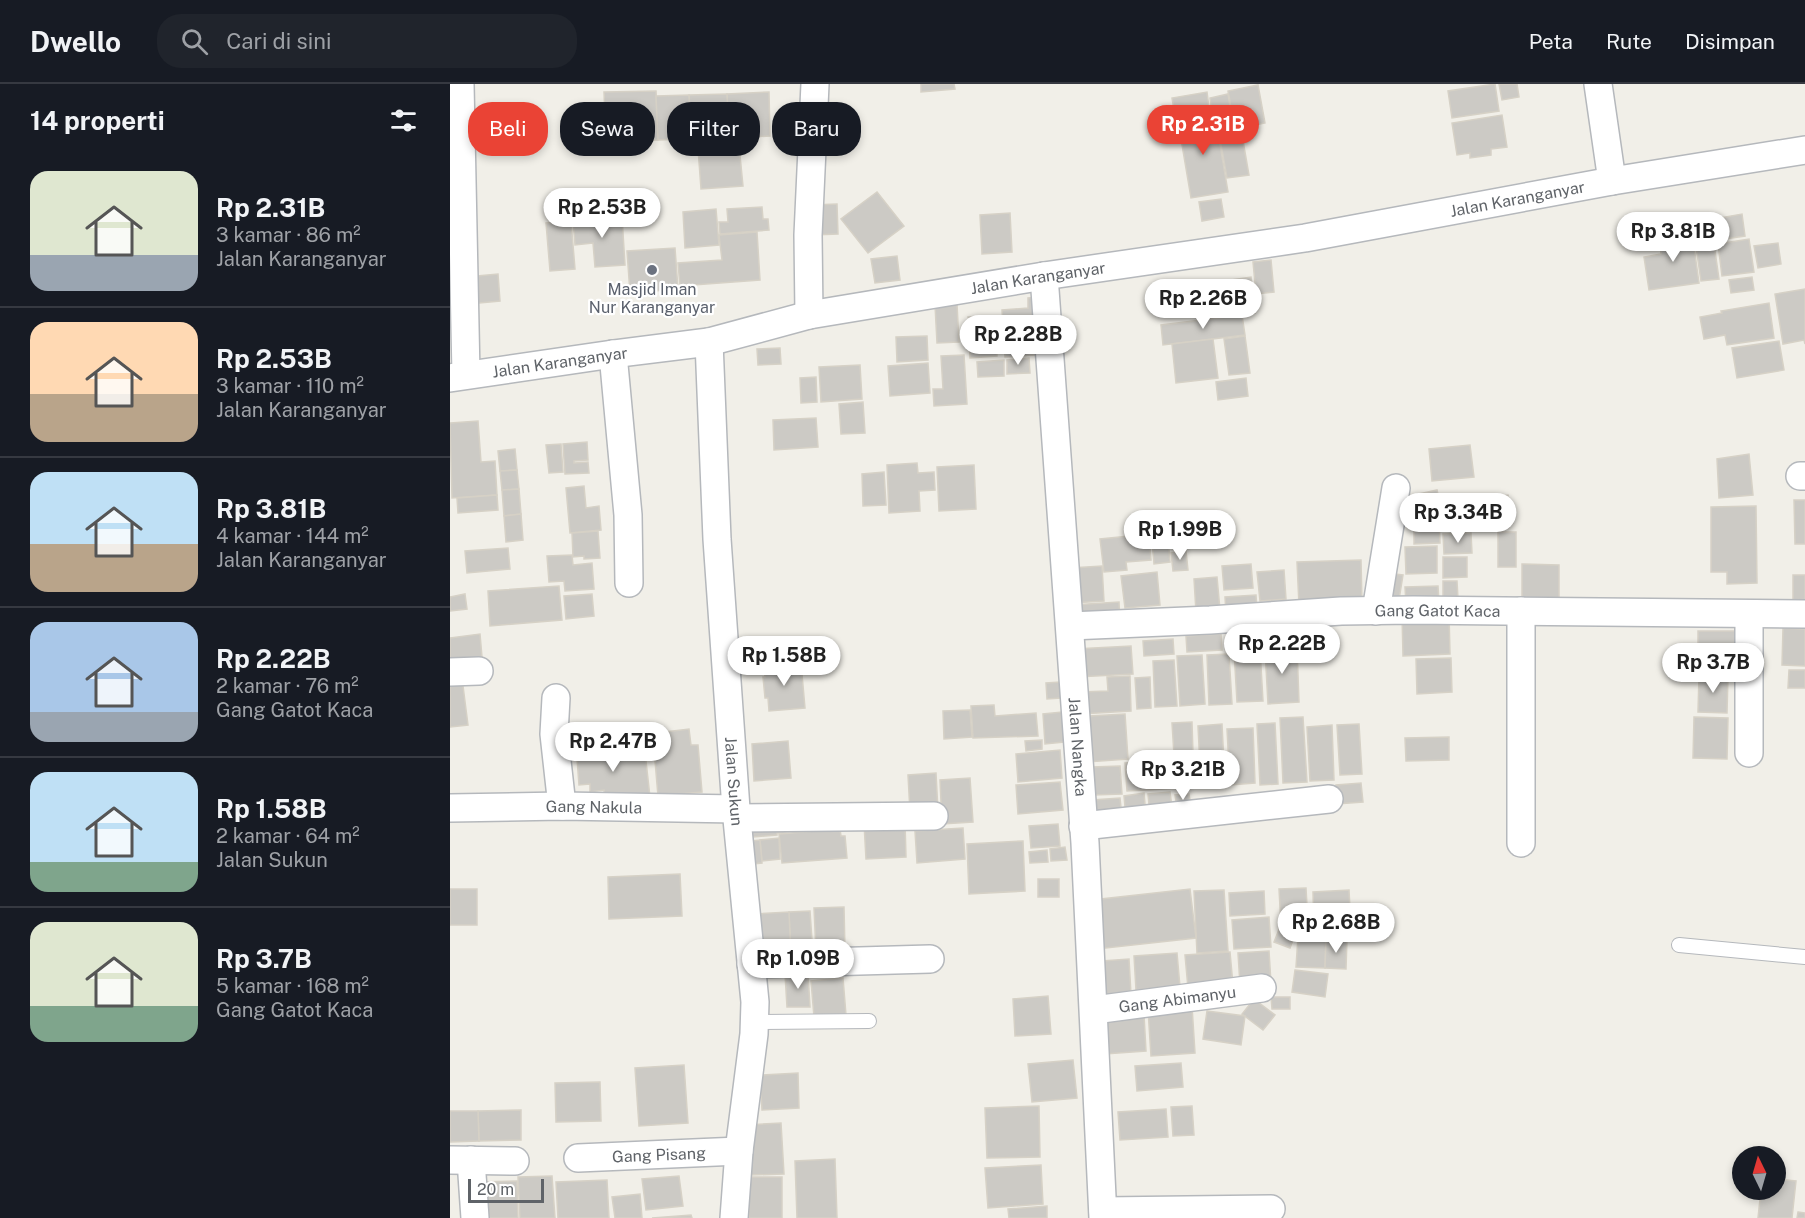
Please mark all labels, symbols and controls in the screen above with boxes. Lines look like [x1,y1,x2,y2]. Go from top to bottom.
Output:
search box [157,14,577,68]
text: Dwello [30,25,121,58]
icon: search [178,25,211,58]
text: Cari di sini [226,28,331,54]
text: Peta [1529,29,1573,54]
text: Rute [1606,29,1652,54]
text: Disimpan [1685,29,1775,54]
chip: Beli [468,102,548,156]
chip: Sewa [560,102,655,156]
chip: Filter [667,102,760,156]
chip: Baru [772,102,861,156]
icon: filters [387,104,420,137]
text: 14 properti [30,105,165,136]
pin: Rp 2.31B [1141,105,1265,156]
text: Rp 2.31B [1161,112,1245,136]
street label: Jalan Karanganyar [1448,177,1586,220]
pin: Rp 2.53B [540,188,664,239]
text: Rp 2.31B [216,192,325,223]
icon: home [78,195,150,267]
text: Rp 2.53B [557,195,647,219]
pin: Rp 3.81B [1611,212,1735,263]
text: Rp 3.81B [1631,219,1715,243]
text: 3 kamar · 86 m² [216,223,361,247]
text: Jalan Karanganyar [216,247,387,271]
street label: Jalan Karanganyar [969,258,1107,298]
marker: Masjid Iman Nur Karanganyar [645,263,659,277]
pin: Rp 2.26B [1141,279,1265,330]
place label: Masjid Iman Nur Karanganyar [589,280,715,317]
text: Rp 2.26B [1159,286,1247,310]
pin: Rp 2.28B [956,315,1080,366]
text: Rp 2.28B [974,322,1062,346]
text: Rp 2.53B [216,343,332,374]
street label: Jalan Karanganyar [491,343,629,381]
icon: home [78,346,150,418]
text: 3 kamar · 110 m² [216,374,364,398]
text: Jalan Karanganyar [216,398,387,422]
text: Rp 3.81B [216,493,326,524]
pin: Rp 3.34B [1396,493,1520,544]
icon: home [78,496,150,568]
text: Rp 3.34B [1413,500,1503,524]
pin: Rp 1.99B [1118,510,1242,561]
text: Rp 1.99B [1138,517,1222,541]
text: 4 kamar · 144 m² [216,524,369,548]
text: Jalan Karanganyar [216,548,387,572]
street label: Gang Gatot Kaca [1374,600,1501,620]
pin: Rp 2.22B [1220,624,1344,675]
text: Rp 2.22B [1238,631,1326,655]
pin: Rp 1.58B [722,636,846,687]
text: Rp 2.22B [216,643,330,674]
text: Rp 1.58B [741,643,827,667]
pin: Rp 3.7B [1658,643,1768,694]
icon: home [78,646,150,718]
text: Rp 3.7B [1676,650,1750,674]
text: 2 kamar · 76 m² [216,674,359,698]
street label: Jalan Nangka [1065,696,1091,797]
text: Gang Gatot Kaca [216,698,373,722]
pin: Rp 2.47B [551,722,675,773]
text: Rp 2.47B [569,729,657,753]
street label: Jalan Sukun [721,736,747,827]
pin: Rp 3.21B [1121,750,1245,801]
text: Rp 3.21B [1141,757,1225,781]
text: Rp 1.58B [216,793,327,824]
icon: home [78,796,150,868]
street label: Gang Nakula [546,796,642,817]
text: 2 kamar · 64 m² [216,824,360,848]
text: Jalan Sukun [216,848,328,872]
pin: Rp 2.68B [1274,903,1398,954]
text: Rp 2.68B [1292,910,1380,934]
pin: Rp 1.09B [736,939,860,990]
text: Rp 3.7B [216,943,312,974]
icon: home [78,946,150,1018]
text: Rp 1.09B [756,946,840,970]
text: 5 kamar · 168 m² [216,974,369,998]
street label: Gang Abimanyu [1117,982,1237,1016]
text: Gang Gatot Kaca [216,998,373,1022]
street label: Gang Pisang [612,1143,706,1166]
north arrow [1732,1146,1786,1200]
map controls [1732,1146,1786,1200]
scale bar [468,1176,544,1204]
text: 20 m [477,1180,514,1199]

